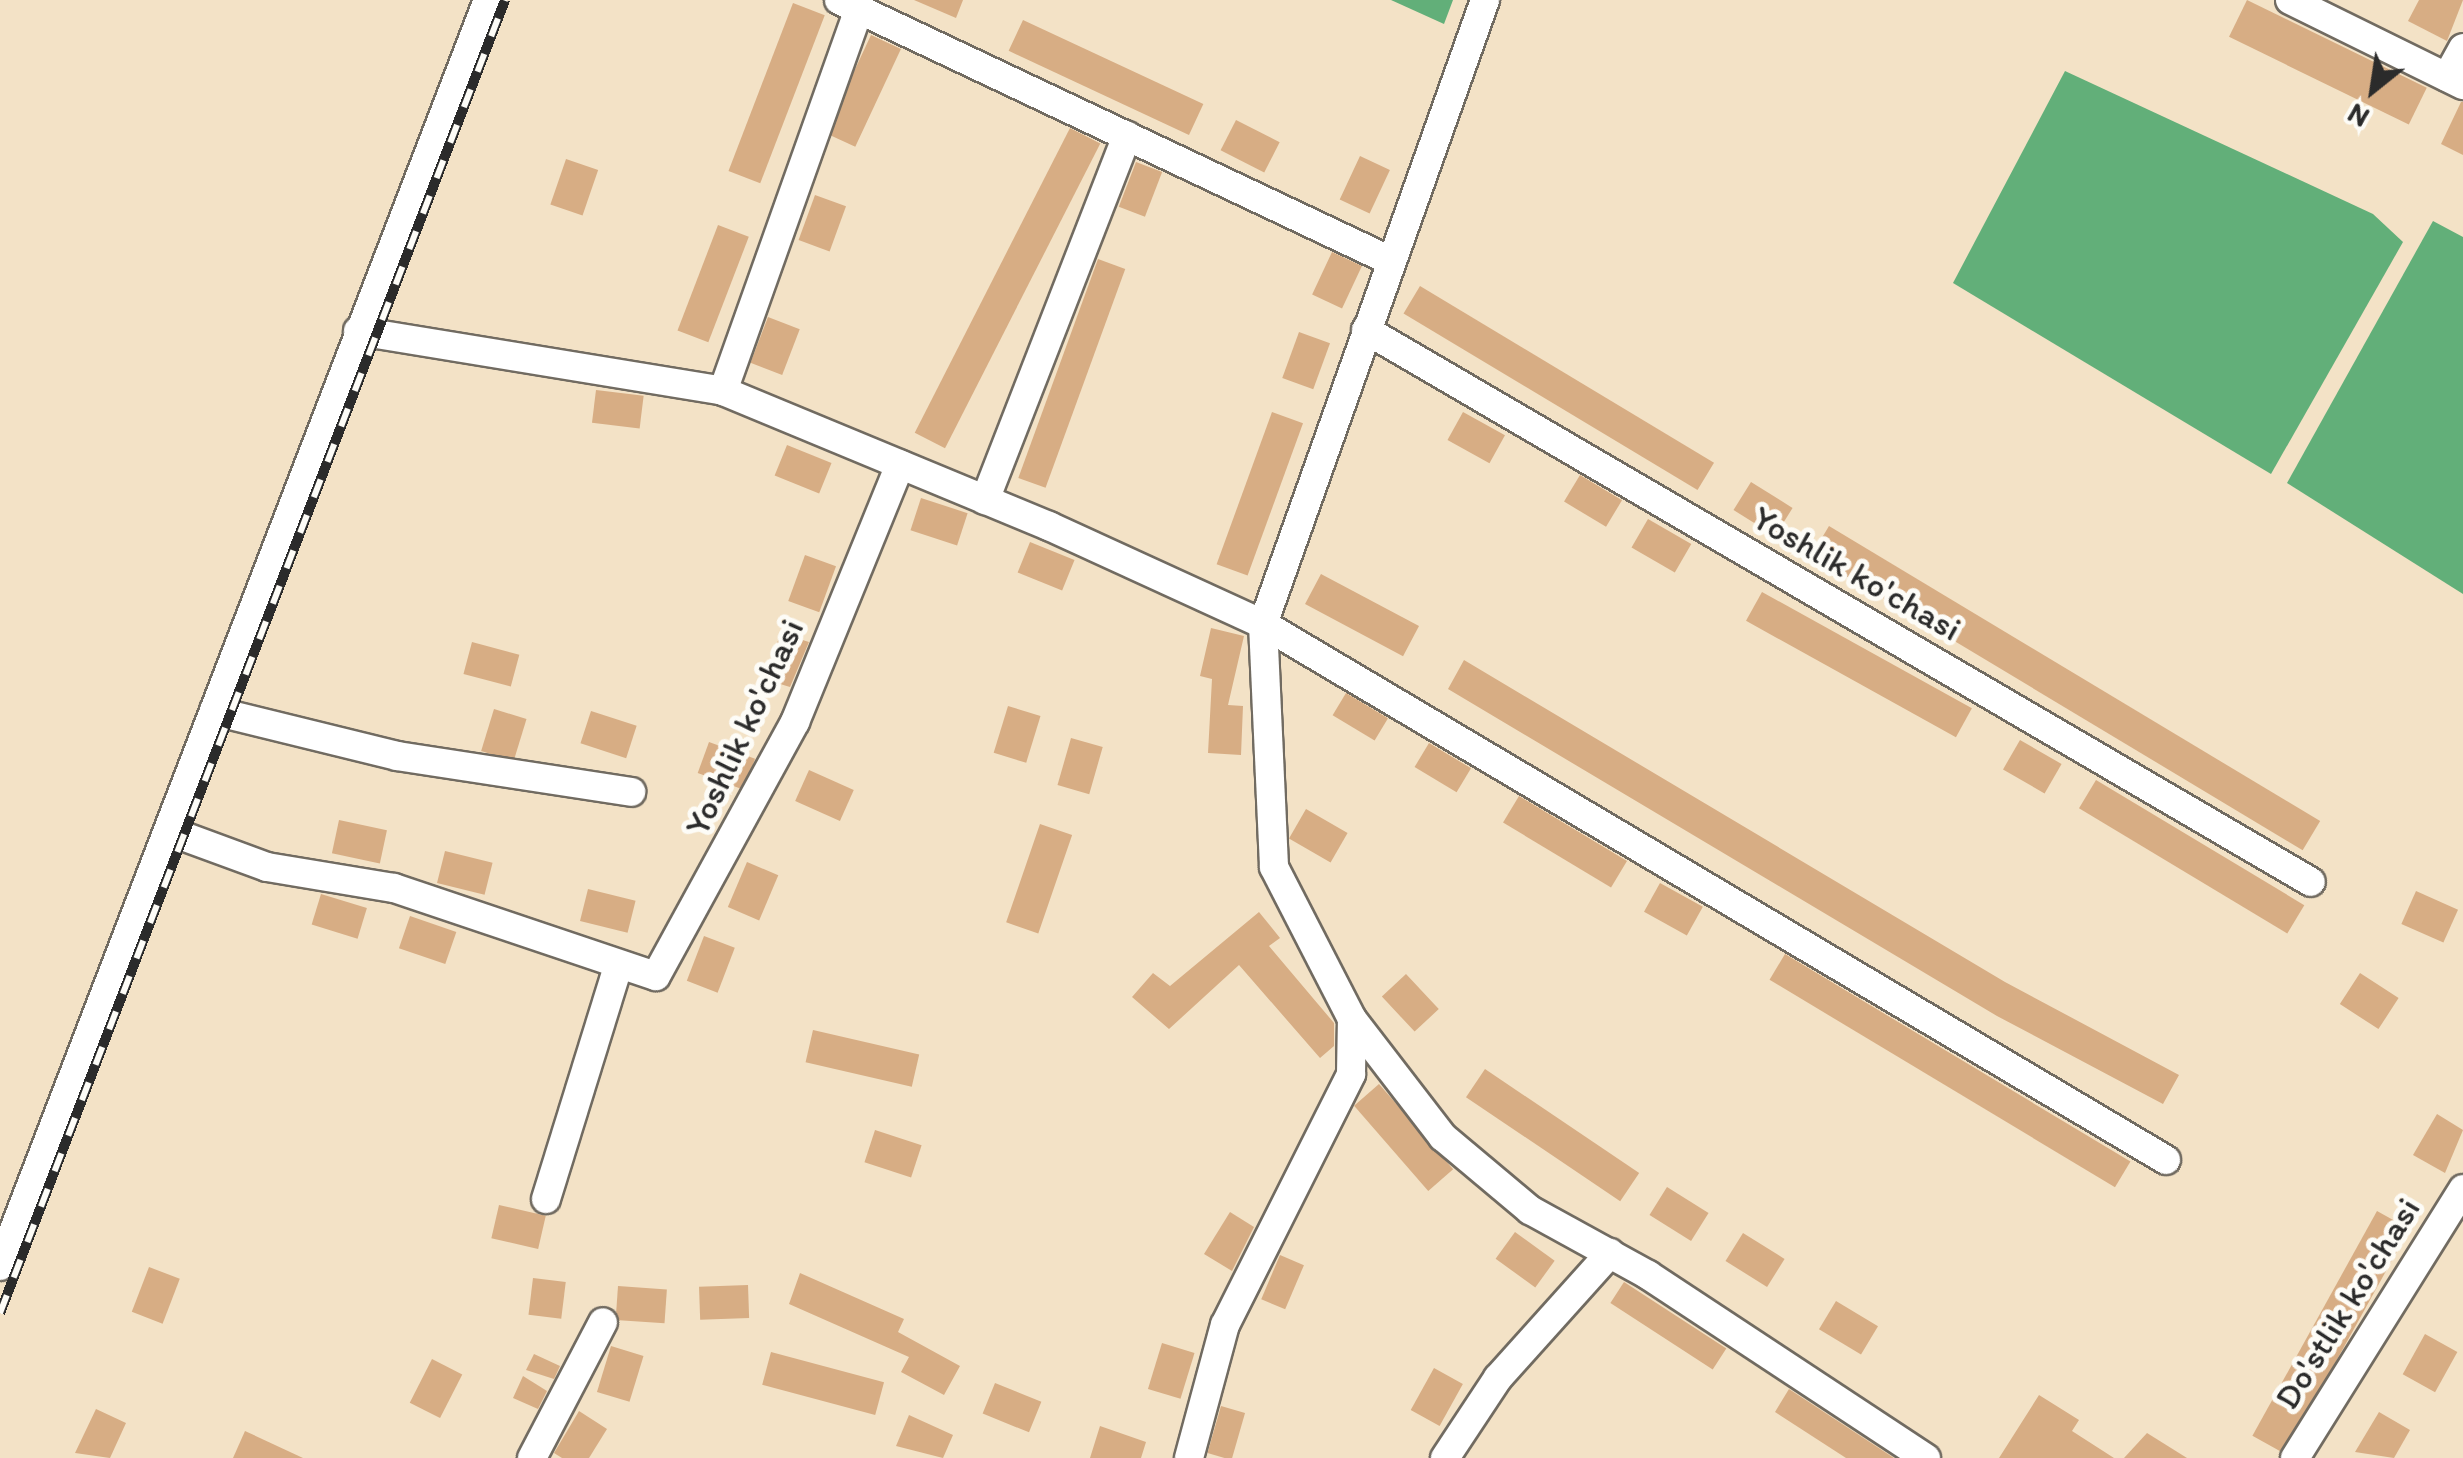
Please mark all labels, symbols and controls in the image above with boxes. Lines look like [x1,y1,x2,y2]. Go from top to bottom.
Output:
north arrow [2323,40,2423,140]
text: N [2341,97,2375,135]
street label: Yoshlik ko'chasi [1746,497,1968,649]
street label: Yoshlik ko'chasi [676,613,812,841]
street label: Do'stlik ko'chasi [2266,1190,2428,1416]

